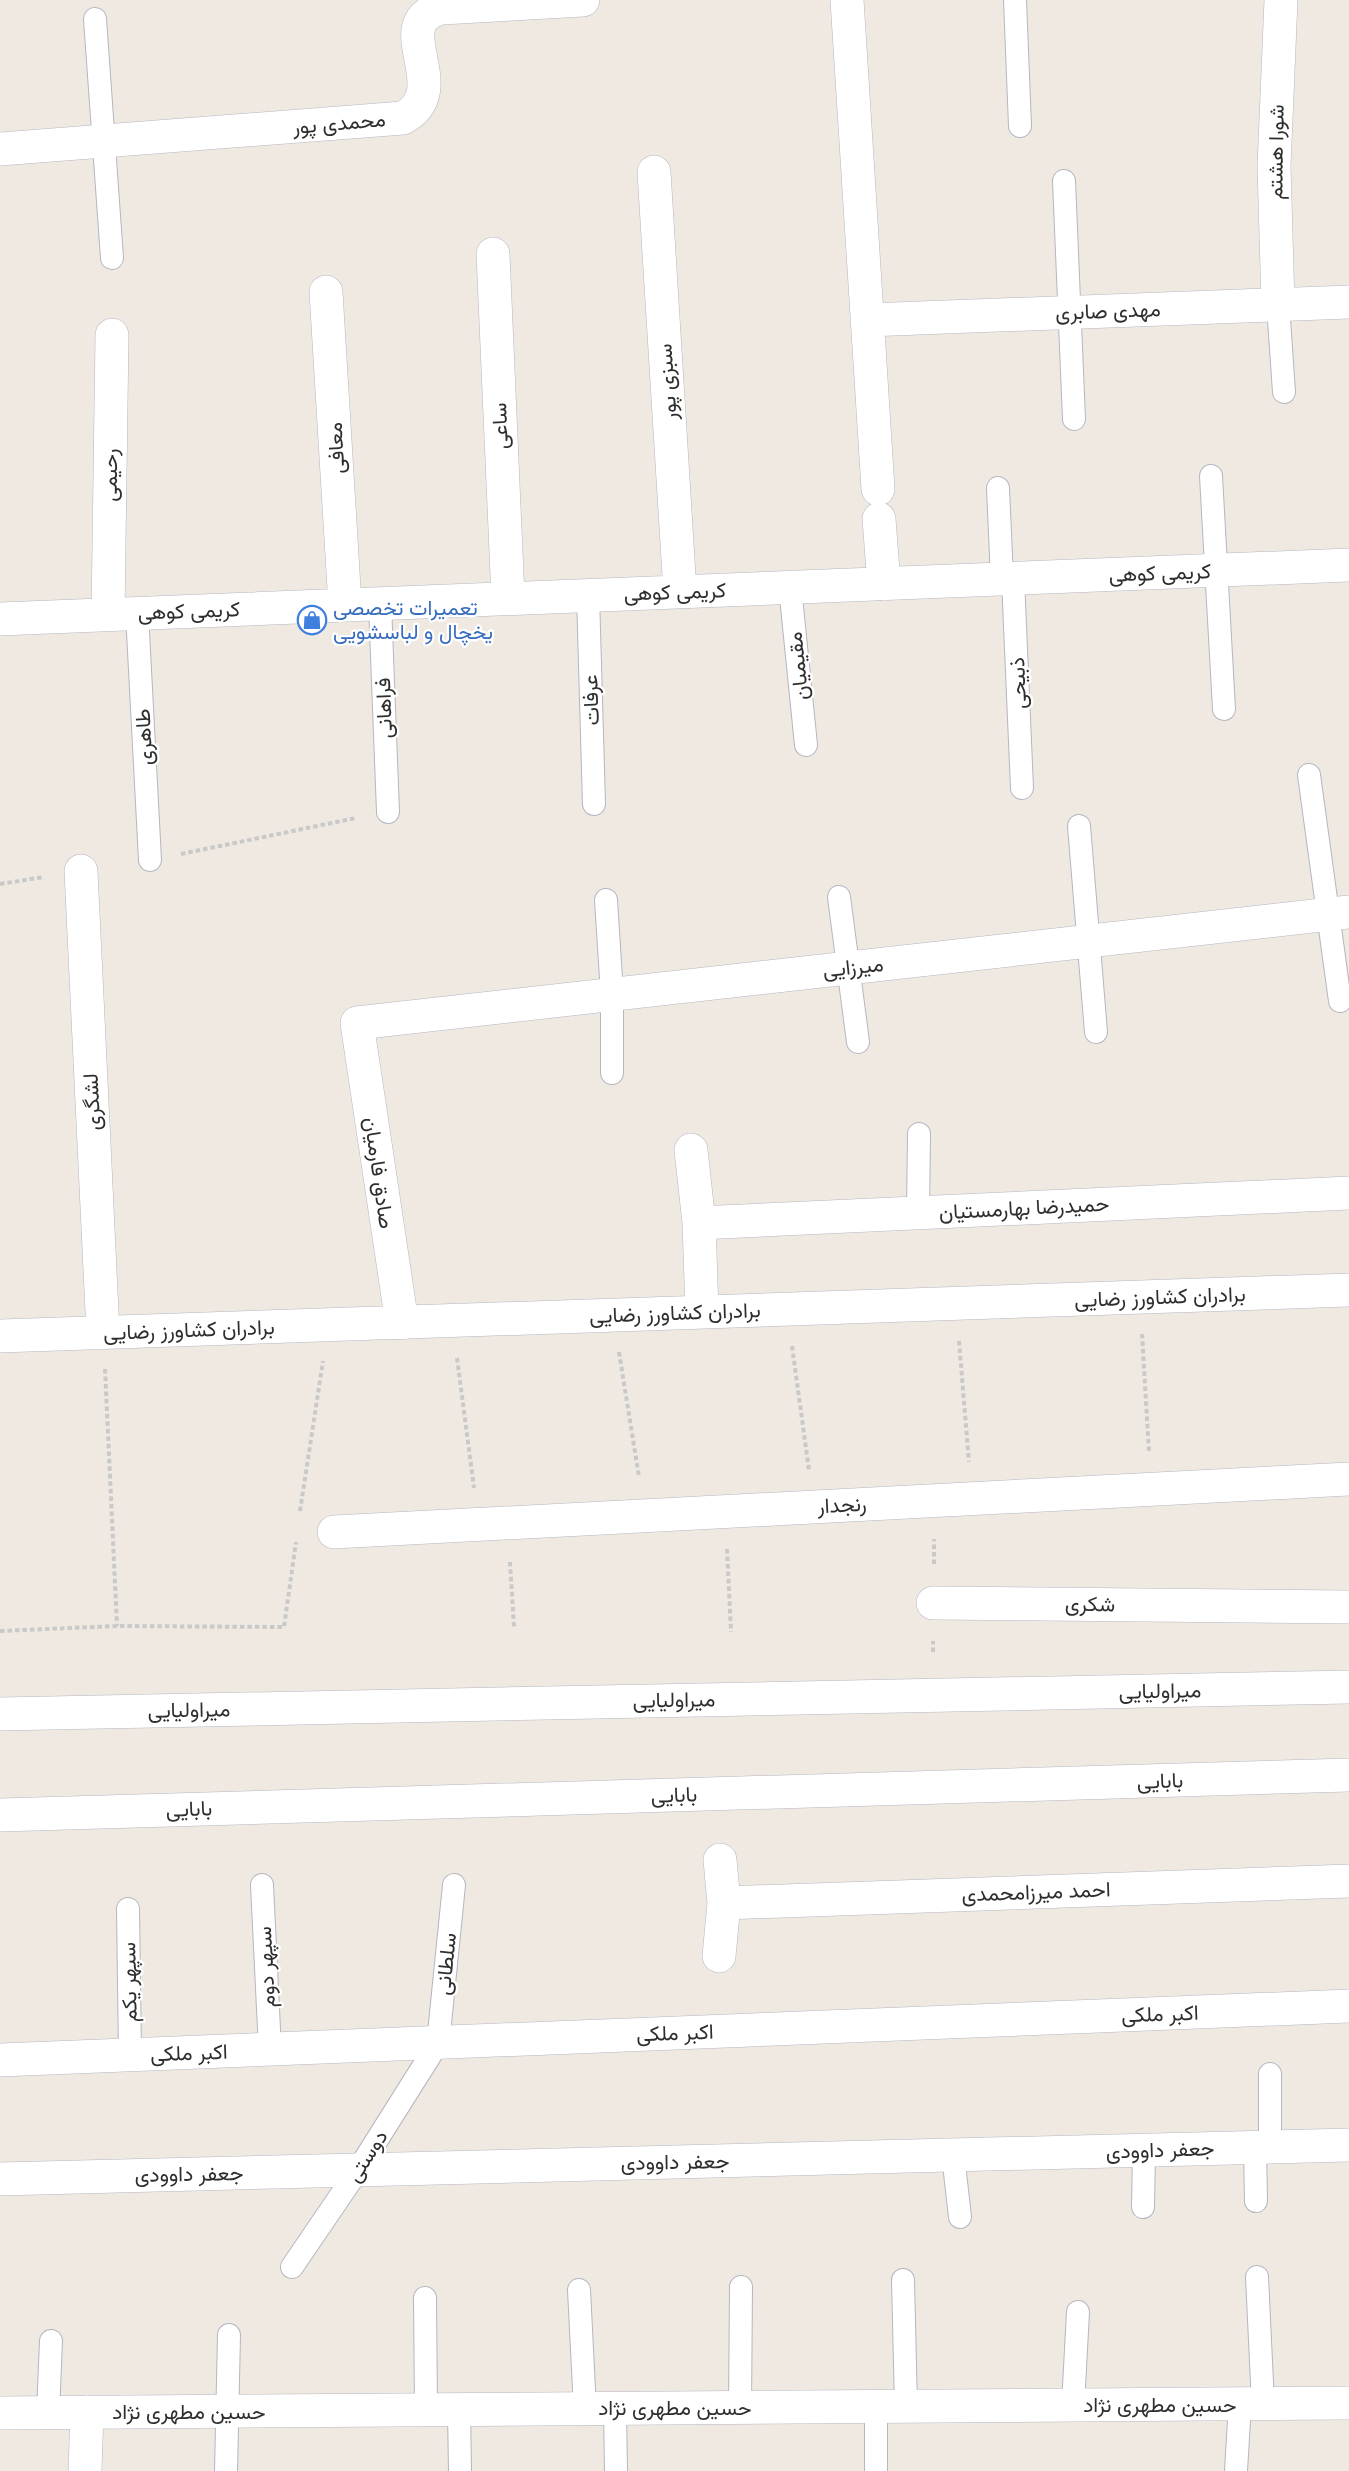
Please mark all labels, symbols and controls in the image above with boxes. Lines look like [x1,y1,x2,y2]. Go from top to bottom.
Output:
street label: شورا هشتم [1262,104,1291,200]
street label: محمدی پور [290,106,387,141]
street label: مهدی صابری [1055,296,1161,326]
street label: سبزی پور [651,343,684,422]
street label: ساعی [486,402,514,450]
street label: معافی [322,421,350,475]
street label: رحیمی [97,448,123,502]
street label: کریمی کوهی [1108,558,1212,588]
street label: کریمی کوهی [623,577,727,607]
place label: تعمیرات تخصصی یخچال و لباسشویی [333,595,493,646]
street label: کریمی کوهی [137,596,241,626]
shop icon: تعمیرات تخصصی یخچال و لباسشویی [296,604,328,636]
street label: مقیمیان [781,631,815,701]
street label: ذبیحی [1004,657,1032,709]
street label: عرفات [577,674,605,726]
street label: فراهانی [370,677,398,739]
street label: طاهری [130,708,158,766]
street label: میرزایی [821,951,885,983]
street label: لشگری [78,1073,106,1131]
street label: صادق فارمیان [358,1116,400,1230]
street label: حمیدرضا بهارمستیان [938,1191,1110,1225]
street label: برادران کشاورز رضایی [1074,1281,1246,1313]
street label: برادران کشاورز رضایی [589,1297,761,1329]
street label: برادران کشاورز رضایی [103,1314,275,1346]
street label: رنجدار [816,1491,867,1519]
street label: شکری [1065,1591,1115,1617]
street label: میراولیایی [1118,1677,1202,1705]
street label: میراولیایی [632,1686,716,1714]
street label: میراولیایی [147,1696,231,1724]
street label: بابایی [1136,1767,1184,1795]
street label: بابایی [650,1781,698,1809]
street label: بابایی [165,1795,213,1823]
street label: احمد میرزامحمدی [961,1876,1111,1908]
street label: سپهر دوم [251,1926,282,2008]
street label: سلطانی [430,1932,462,1996]
street label: سپهر یکم [115,1942,144,2022]
street label: اکبر ملکی [1121,2000,1199,2028]
street label: اکبر ملکی [636,2019,714,2047]
street label: اکبر ملکی [150,2039,228,2067]
street label: دوستی [341,2125,393,2187]
street label: جعفر داوودی [1105,2135,1215,2165]
street label: جعفر داوودی [620,2148,730,2176]
street label: جعفر داوودی [134,2160,244,2188]
street label: حسین مطهری نژاد [1083,2392,1237,2418]
street label: حسین مطهری نژاد [598,2395,752,2421]
street label: حسین مطهری نژاد [112,2399,266,2425]

